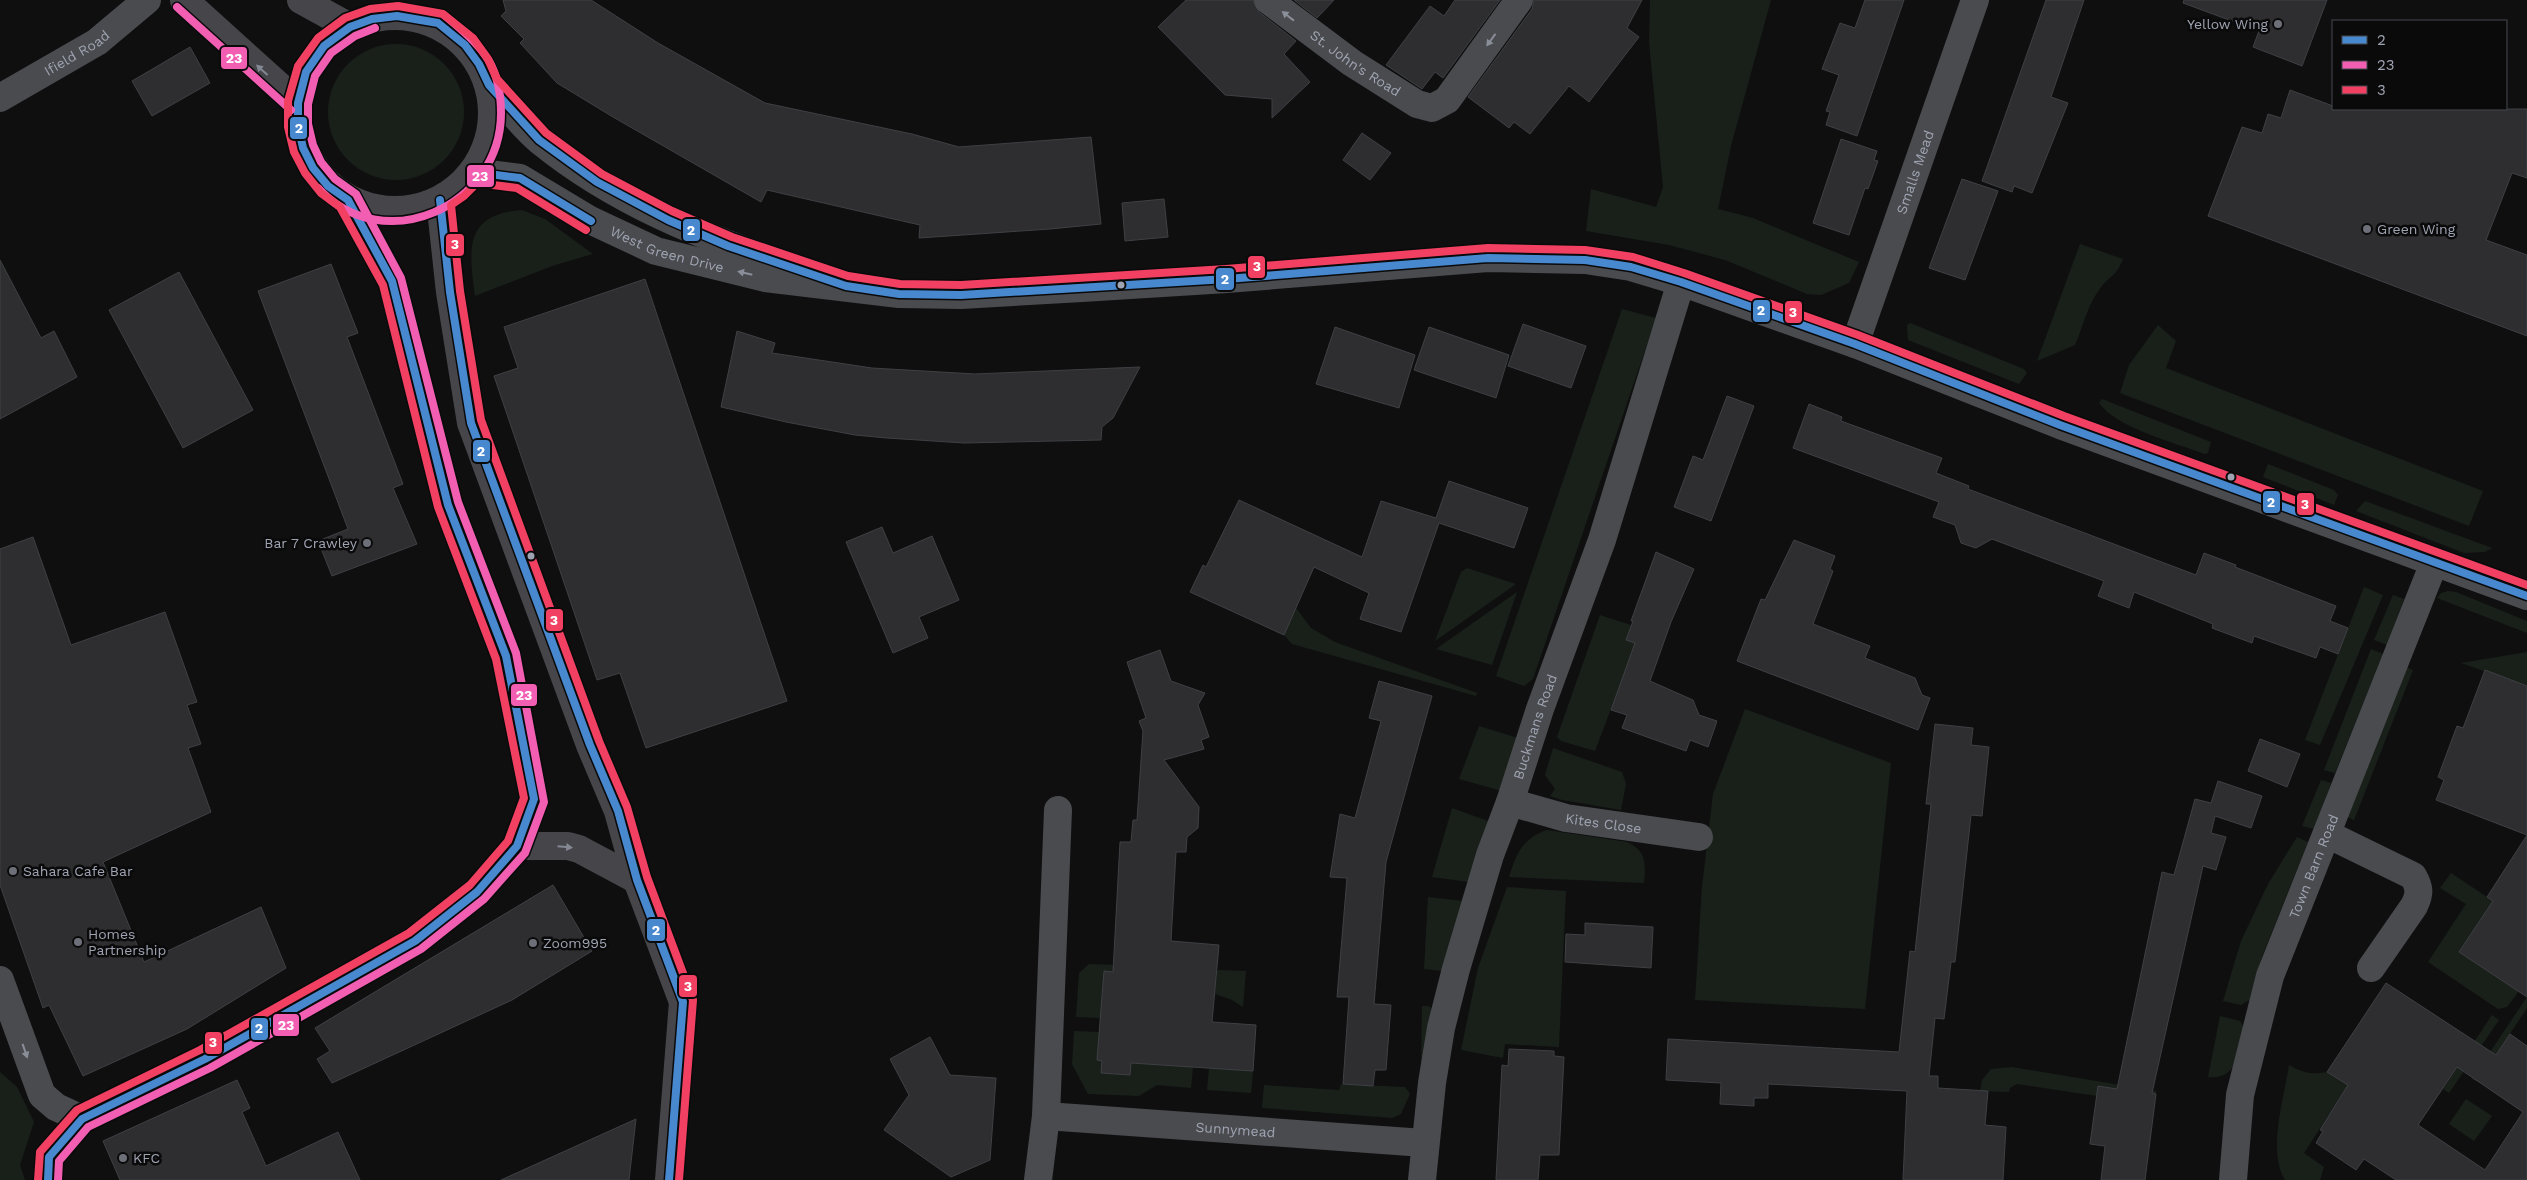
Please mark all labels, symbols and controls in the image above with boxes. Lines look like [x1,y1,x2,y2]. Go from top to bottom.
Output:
one-way arrow [1281,11,1295,21]
place label: Yellow Wing [2187,16,2269,32]
marker: Yellow Wing [2272,18,2284,30]
legend [2332,20,2507,110]
street label: Ifield Road [41,27,113,79]
street label: St. John's Road [1307,27,1404,100]
text: 2 [2377,31,2386,49]
one-way arrow [1486,33,1496,46]
line badge: 23 [220,46,248,70]
text: 23 [226,50,242,66]
text: 23 [2377,56,2395,74]
one-way arrow [256,64,268,76]
text: 3 [2377,81,2386,99]
line badge: 2 [289,116,308,140]
text: 2 [295,120,303,136]
street label: Smalls Mead [1893,128,1937,216]
line badge: 23 [466,164,495,188]
text: 23 [472,168,488,184]
line badge: 2 [682,218,701,242]
place label: Green Wing [2377,221,2456,237]
text: 2 [687,222,695,238]
street label: West Green Drive [608,223,726,276]
marker: Green Wing [2361,223,2373,235]
line badge: 3 [445,233,465,257]
text: 3 [451,236,459,252]
line badge: 3 [1247,255,1266,279]
text: 3 [1253,258,1261,274]
line badge: 2 [1215,267,1235,291]
one-way arrow [738,269,753,277]
text: 2 [1221,271,1229,287]
unlabelled marker [1116,280,1126,290]
line badge: 2 [1752,299,1771,323]
line badge: 3 [1784,300,1803,324]
text: 2 [1757,302,1765,318]
text: 3 [1789,304,1797,320]
line badge: 2 [472,439,491,463]
text: 2 [477,443,485,459]
unlabelled marker [2226,472,2236,482]
line badge: 2 [2262,490,2281,514]
line badge: 3 [2296,492,2315,516]
text: 2 [2267,494,2275,510]
text: 3 [2301,496,2309,512]
place label: Bar 7 Crawley [264,535,358,551]
marker: Bar 7 Crawley [361,537,373,549]
unlabelled marker [526,551,536,561]
line badge: 3 [545,608,564,632]
text: 3 [550,612,558,628]
street label: Buckmans Road [1510,672,1560,781]
line badge: 23 [510,683,538,707]
text: 23 [516,687,532,703]
street label: Kites Close [1564,810,1643,837]
street label: Town Barn Road [2286,812,2341,921]
one-way arrow [558,843,574,851]
place label: Sahara Cafe Bar [23,863,133,879]
marker: Sahara Cafe Bar [7,865,19,877]
line badge: 2 [646,918,666,942]
text: 2 [652,922,660,938]
place label: Homes Partnership [88,926,166,958]
place label: Zoom995 [543,935,607,951]
marker: Homes Partnership [72,936,84,948]
marker: Zoom995 [527,937,539,949]
line badge: 3 [678,974,698,998]
text: 3 [684,978,692,994]
line badge: 23 [272,1013,300,1037]
line badge: 2 [250,1017,269,1041]
text: 23 [278,1017,294,1033]
text: 2 [255,1020,263,1036]
line badge: 3 [204,1031,223,1055]
text: 3 [209,1034,217,1050]
one-way arrow [22,1043,29,1058]
street label: Sunnymead [1195,1119,1276,1140]
place label: KFC [133,1150,160,1166]
marker: KFC [117,1152,129,1164]

